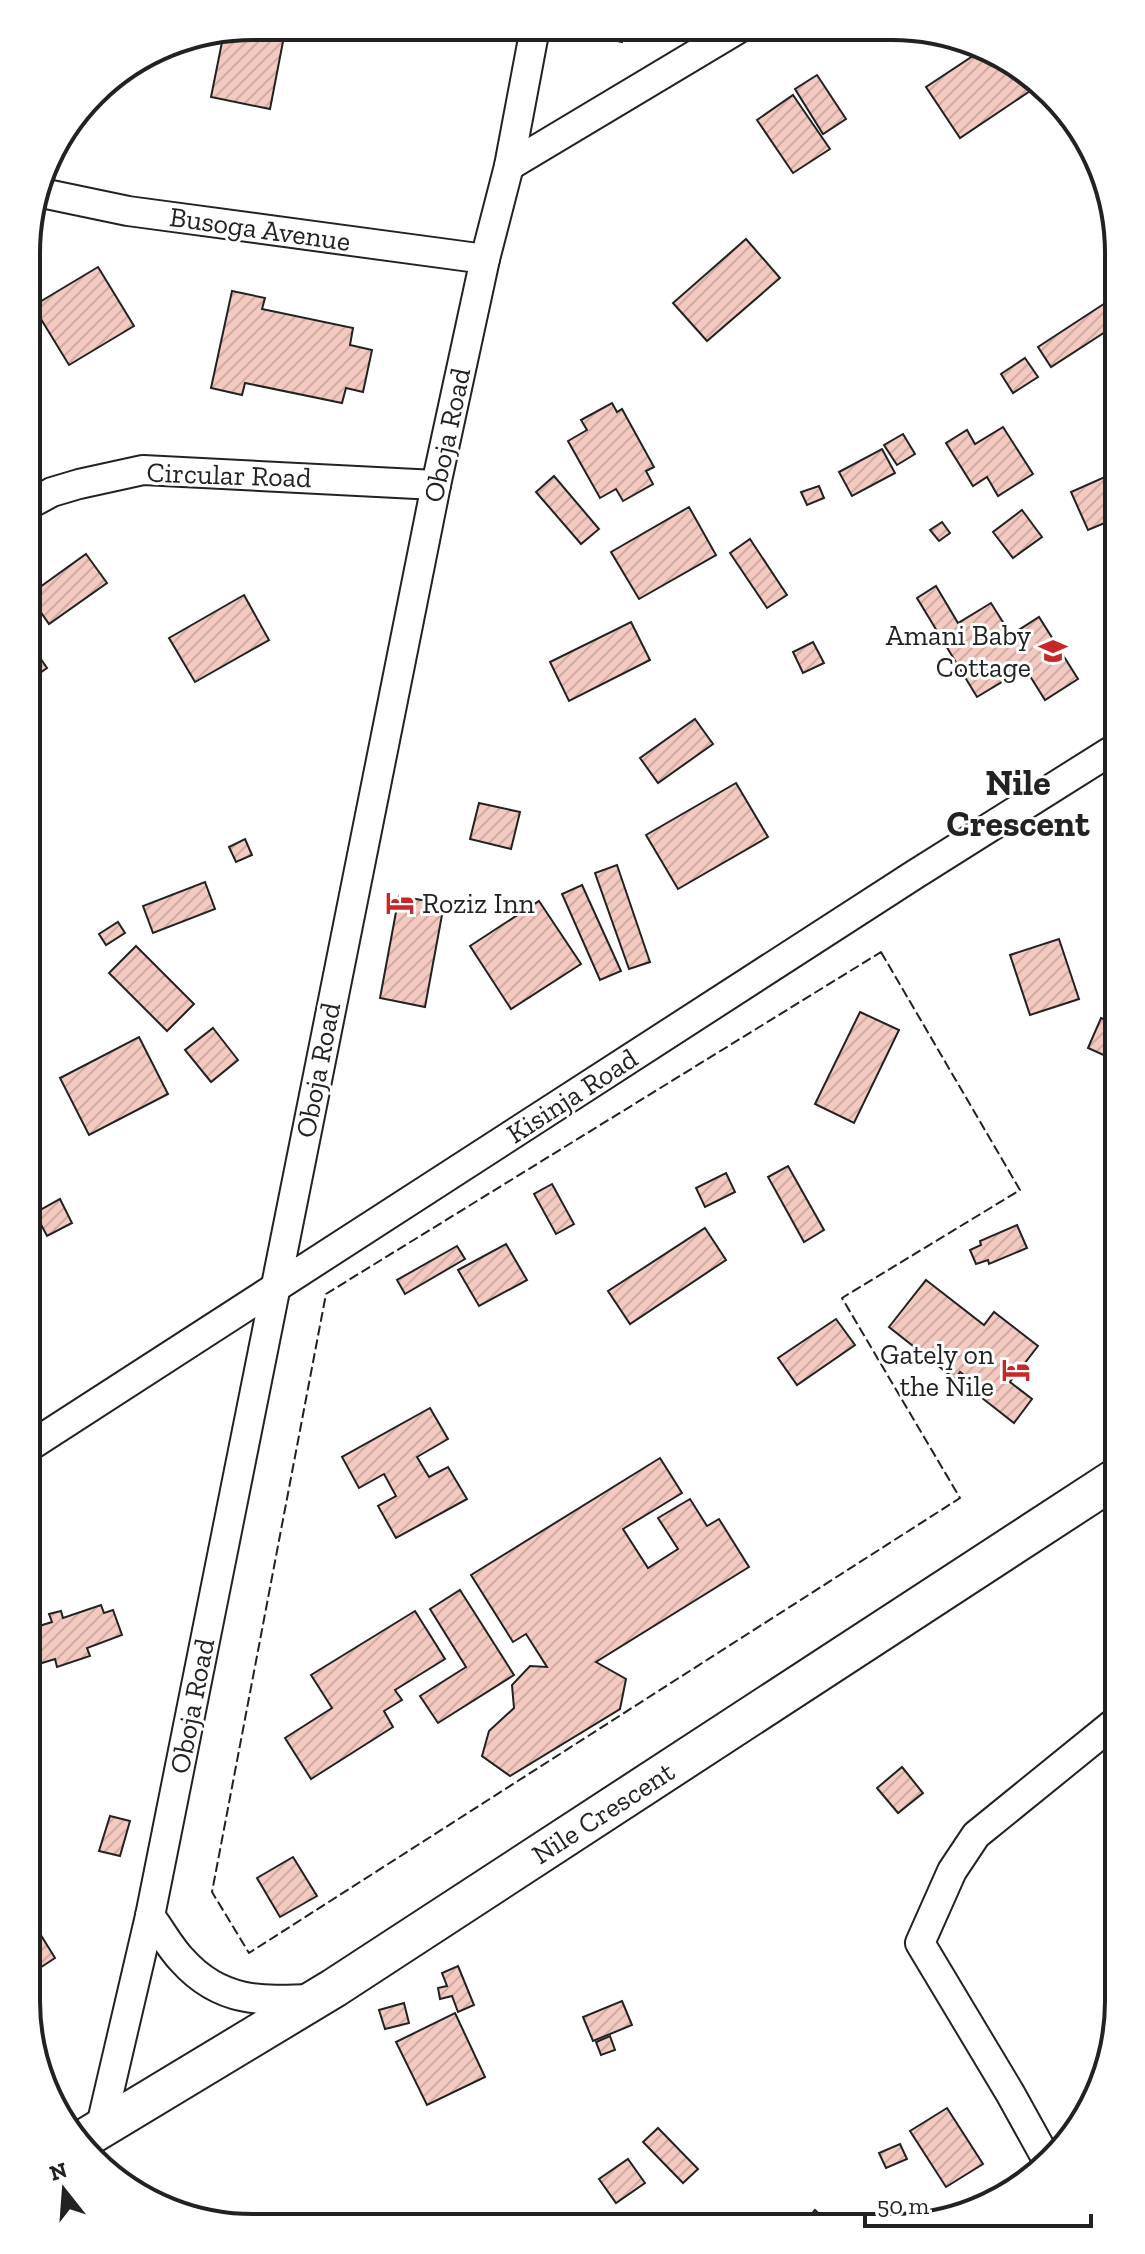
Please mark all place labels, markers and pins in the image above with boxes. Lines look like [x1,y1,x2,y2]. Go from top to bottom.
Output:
place label: Amani Baby Cottage [886,619,1032,684]
school or university icon: Amani Baby Cottage [1038,636,1068,666]
place label: Roziz Inn [422,887,535,920]
hotel icon: Roziz Inn [385,888,415,918]
place label: Gately on the Nile [880,1338,994,1403]
hotel icon: Gately on the Nile [1001,1355,1031,1385]

